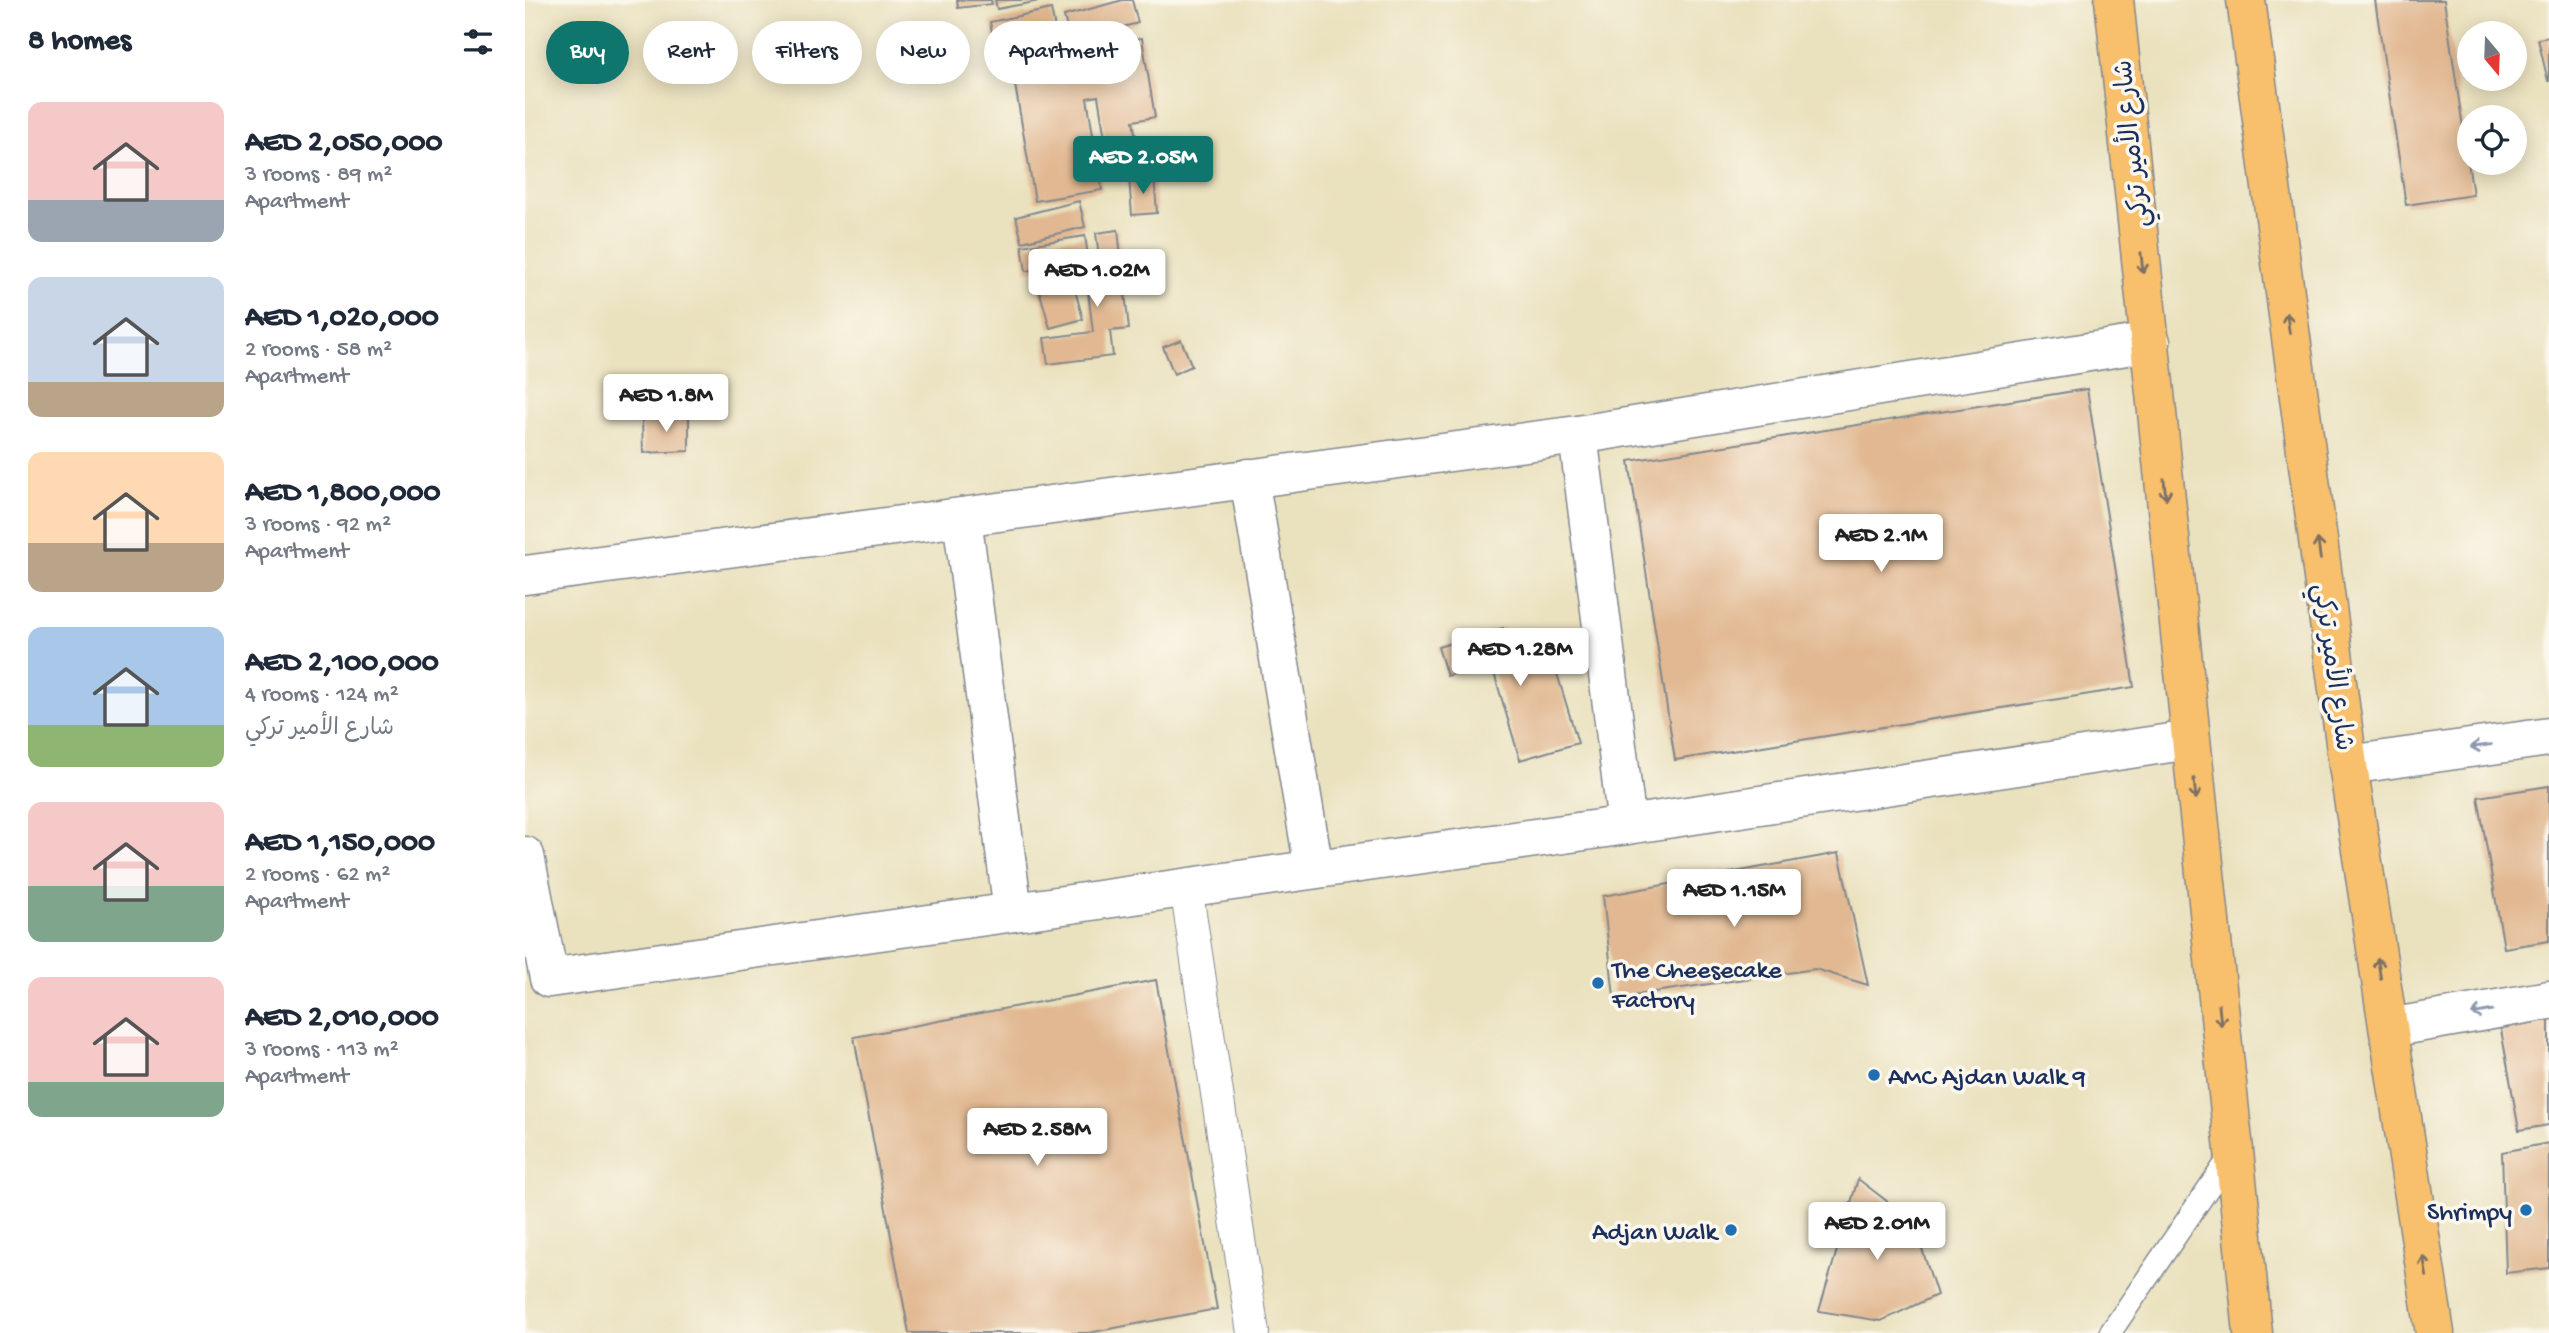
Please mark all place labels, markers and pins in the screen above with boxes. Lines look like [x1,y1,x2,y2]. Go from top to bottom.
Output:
pin: AED 2.05M [1063,136,1223,196]
pin: AED 1.02M [1017,250,1177,309]
pin: AED 1.8M [594,374,738,434]
pin: AED 2.1M [1809,514,1953,574]
pin: AED 1.28M [1440,628,1600,688]
pin: AED 1.15M [1654,870,1814,929]
place label: The Cheesecake Factory [1610,957,1782,1018]
marker: The Cheesecake Factory [1590,975,1606,991]
place label: AMC Ajdan Walk 9 [1888,1064,2086,1095]
marker: AMC Ajdan Walk 9 [1866,1067,1882,1083]
pin: AED 2.58M [957,1108,1117,1168]
place label: Shrimpy [2427,1199,2512,1230]
pin: AED 2.01M [1797,1202,1957,1262]
marker: Shrimpy [2518,1202,2534,1218]
place label: Adjan Walk [1592,1219,1719,1250]
marker: Adjan Walk [1723,1222,1739,1238]

